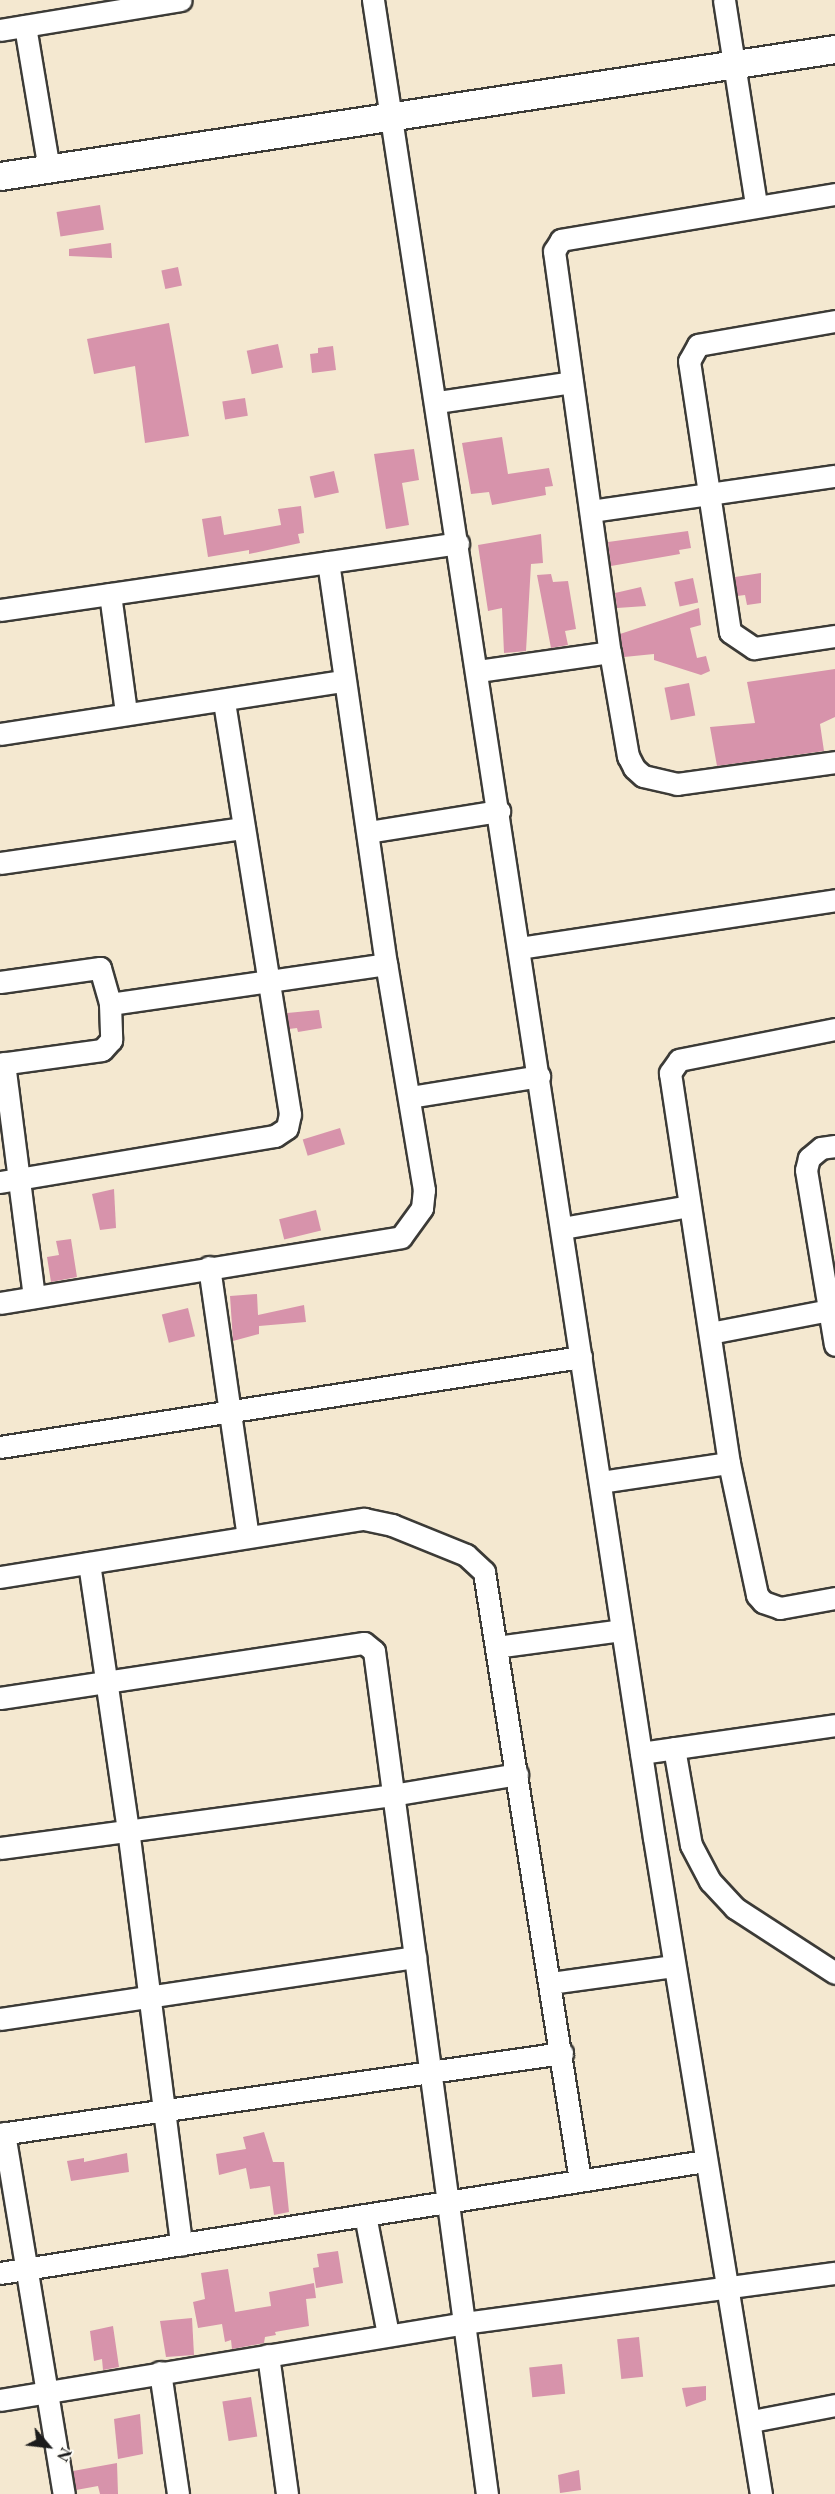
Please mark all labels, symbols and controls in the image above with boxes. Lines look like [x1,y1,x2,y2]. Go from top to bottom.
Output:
north arrow [18,2416,78,2476]
text: N [52,2444,77,2465]

